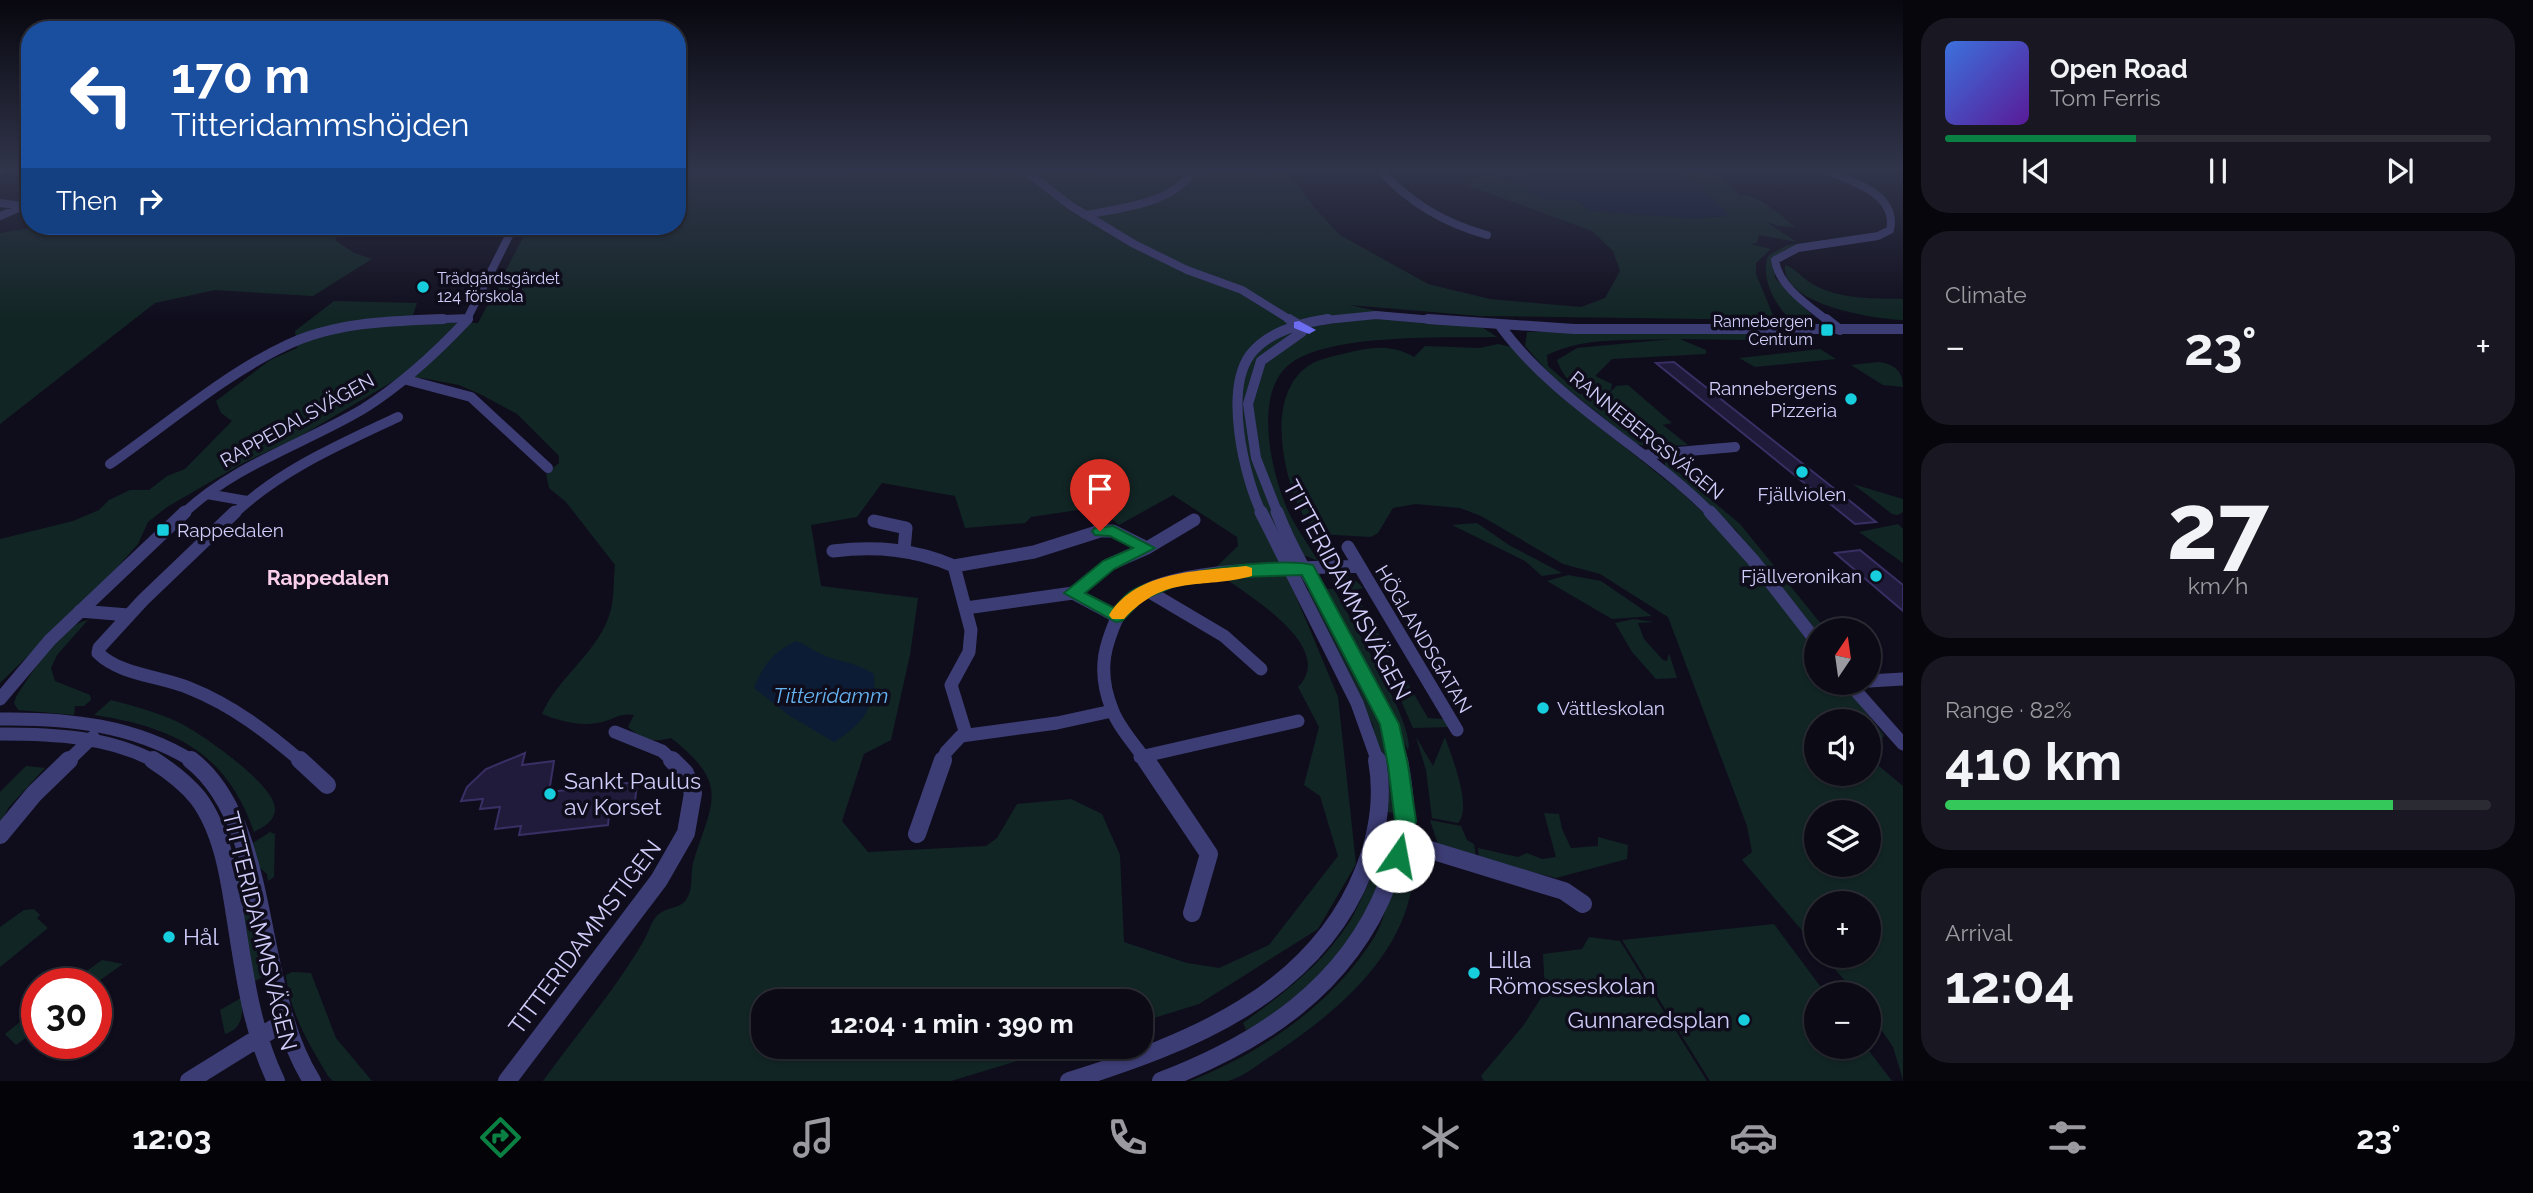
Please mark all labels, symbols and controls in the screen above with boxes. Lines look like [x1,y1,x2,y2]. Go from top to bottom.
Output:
text: 170 m [171,47,310,104]
icon: left [56,49,147,140]
text: Open Road [2050,54,2188,84]
text: Tom Ferris [2050,84,2161,111]
text: Titteridammshöjden [171,106,470,143]
icon: previous [2017,152,2055,190]
icon: pause [2199,152,2237,190]
icon: next [2381,152,2419,190]
icon: right [131,182,169,220]
text: Then [56,186,117,216]
place label: Trädgårdsgärdet 124 förskola [437,269,561,306]
marker: Trädgårdsgärdet 124 förskola [415,279,431,295]
text: Climate [1945,281,2027,308]
place label: Rannebergen Centrum [1713,312,1813,349]
text: 23° [2184,316,2257,377]
marker: Rannebergen Centrum [1819,322,1835,338]
text: − [1945,324,1965,369]
text: + [2475,324,2491,369]
street label: RANNEBERGSVÄGEN [1566,366,1728,504]
street label: RAPPEDALSVÄGEN [216,369,378,471]
place label: Rannebergens Pizzeria [1709,377,1837,421]
marker: Rannebergens Pizzeria [1843,391,1859,407]
pin [1070,459,1130,531]
marker: Fjällviolen [1794,464,1810,480]
icon: arrive [1081,470,1119,508]
text: 27 [2167,473,2269,580]
street label: TITTERIDAMMSVÄGEN [1278,475,1417,704]
place label: Fjällviolen [1758,483,1846,505]
place label: Rappedalen [177,519,284,541]
marker: Rappedalen [155,522,171,538]
street label: HÖGLANDSGATAN [1371,561,1477,717]
district label: Rappedalen [267,565,389,590]
place label: Fjällveronikan [1741,565,1862,587]
marker: Fjällveronikan [1868,568,1884,584]
text: km/h [2188,572,2248,599]
north arrow [1804,618,1881,695]
map controls [1804,618,1881,1059]
water label: Titteridamm [774,683,888,708]
text: Range · 82% [1945,696,2072,723]
place label: Vättleskolan [1557,697,1665,719]
marker: Vättleskolan [1535,700,1551,716]
button: sound [1804,709,1881,786]
text: 410 km [1945,731,2122,792]
place label: Sankt Paulus av Korset [564,767,701,820]
marker: Sankt Paulus av Korset [542,786,558,802]
button: layers [1804,800,1881,877]
street label: TITTERIDAMMSVÄGEN [218,809,303,1053]
position arrow [1361,819,1435,893]
street label: TITTERIDAMMSTIGEN [503,834,666,1039]
button: + [1804,891,1881,968]
text: Arrival [1945,919,2012,946]
place label: Hål [183,923,219,950]
marker: Hål [161,929,177,945]
place label: Lilla Römosseskolan [1488,946,1655,999]
text: 12:04 [1945,954,2074,1015]
marker: Lilla Römosseskolan [1466,965,1482,981]
speed limit sign: 30 [21,968,112,1059]
button: − [1804,982,1881,1059]
place label: Gunnaredsplan [1568,1006,1730,1033]
text: 12:04 · 1 min · 390 m [830,1009,1074,1039]
marker: Gunnaredsplan [1736,1012,1752,1028]
icon: directions [476,1113,525,1162]
icon: music [789,1113,838,1162]
icon: phone [1103,1113,1152,1162]
icon: climate [1416,1113,1465,1162]
icon: car [1729,1113,1778,1162]
icon: filters [2043,1113,2092,1162]
text: 12:03 [132,1119,211,1156]
text: 23° [2356,1119,2401,1156]

